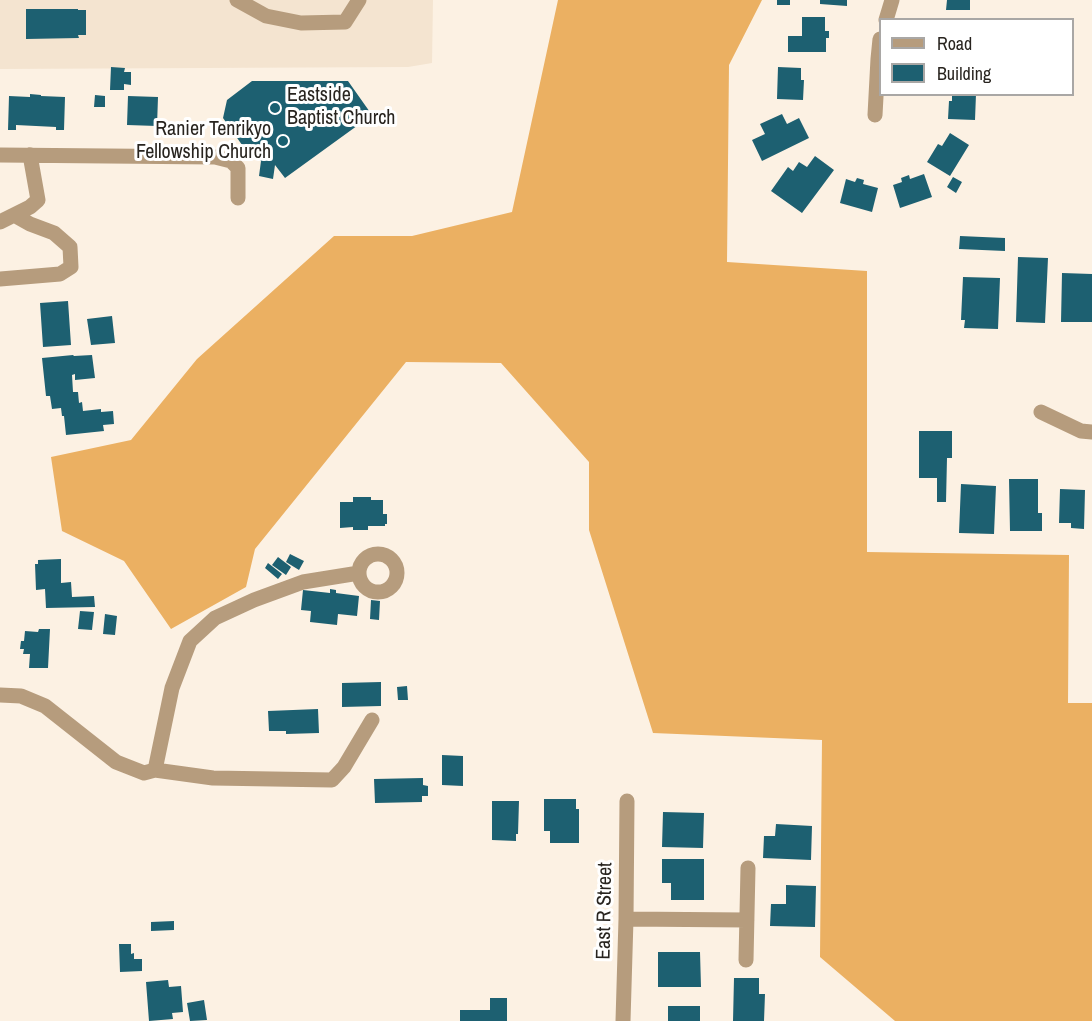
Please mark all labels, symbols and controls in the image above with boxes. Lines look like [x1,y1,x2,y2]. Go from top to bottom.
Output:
legend [879,18,1074,96]
text: Road [937,31,972,56]
text: Building [937,61,991,86]
place label: Eastside Baptist Church [287,84,395,131]
marker: Eastside Baptist Church [268,101,282,115]
place label: Ranier Tenrikyo Fellowship Church [136,118,271,165]
marker: Ranier Tenrikyo Fellowship Church [276,134,290,148]
street label: East R Street [592,862,618,960]

